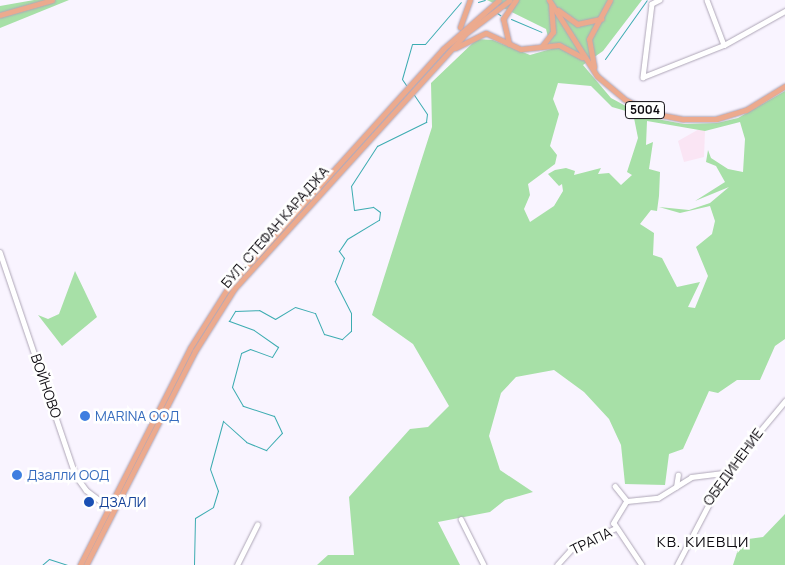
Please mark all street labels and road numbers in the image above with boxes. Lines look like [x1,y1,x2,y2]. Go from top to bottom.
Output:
road number: 5004 [624,100,666,120]
street label: БУЛ. СТЕФАН КАРАДЖА [218,163,332,291]
street label: ВОЙНОВО [27,352,65,420]
street label: ОБЕДИНЕНИЕ [699,425,767,509]
street label: ТРАПА [568,524,614,558]

